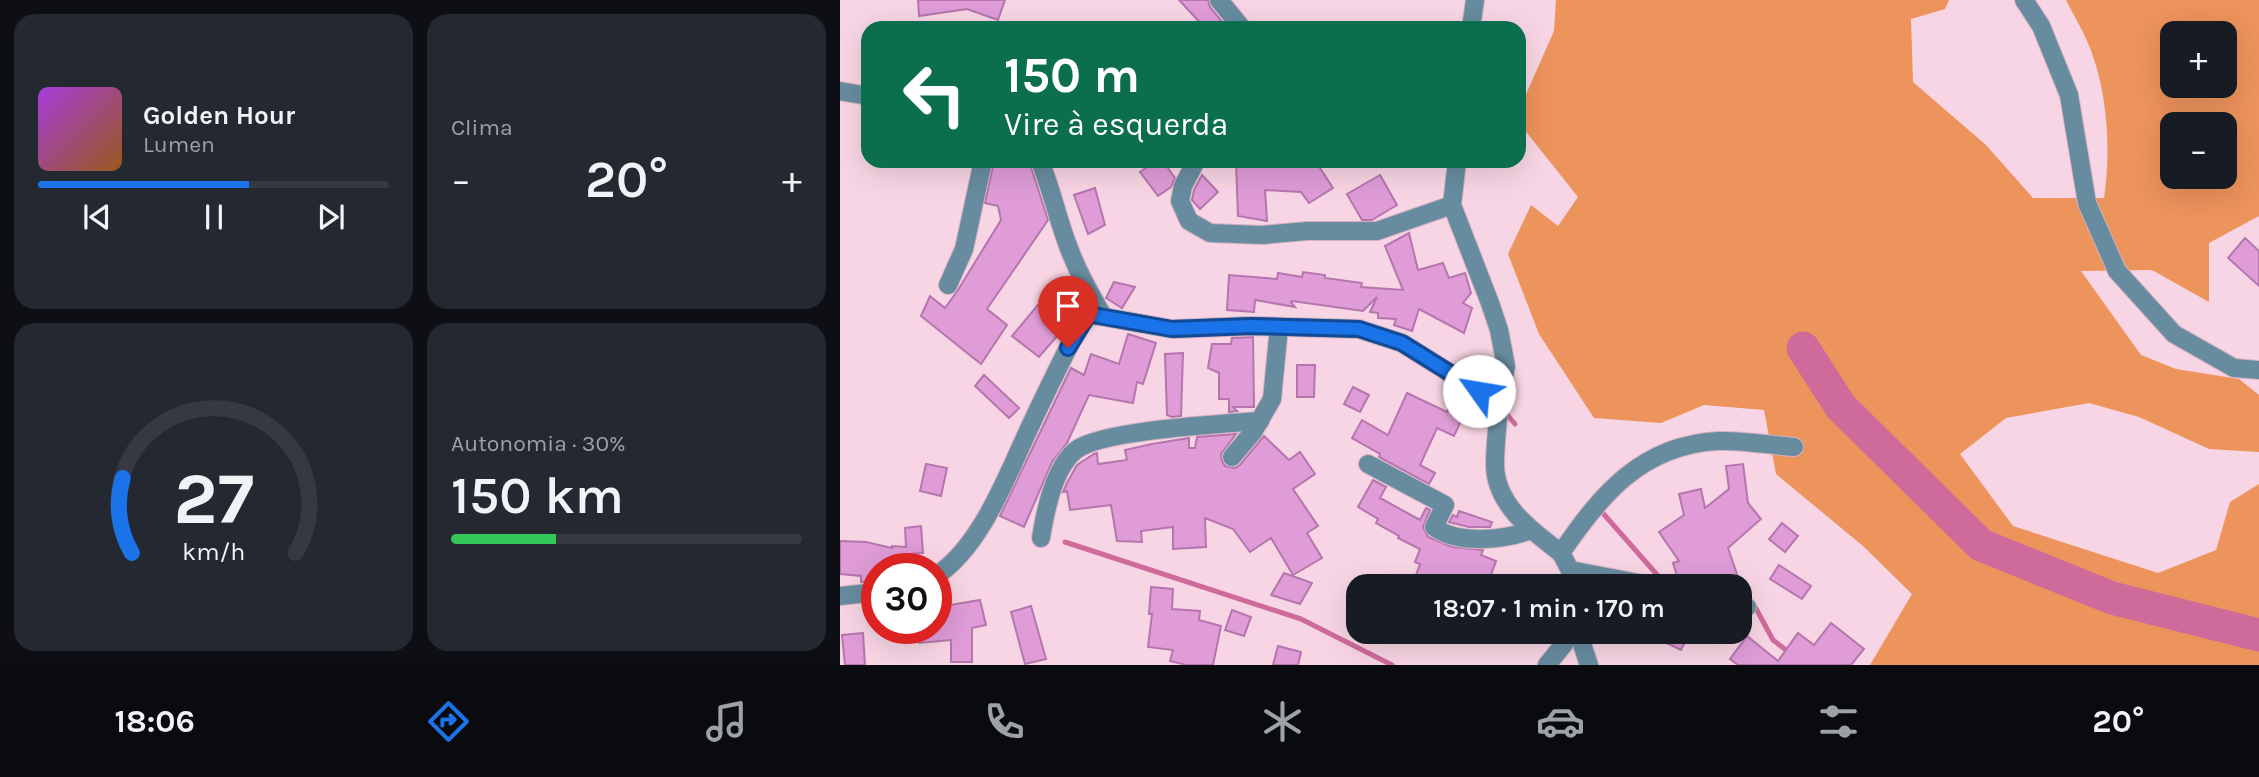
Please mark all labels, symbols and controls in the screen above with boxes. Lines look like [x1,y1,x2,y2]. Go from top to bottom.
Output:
map controls [2160,21,2237,189]
button: + [2160,21,2237,98]
text: 150 m [1004,47,1140,104]
icon: left [889,49,980,140]
text: Golden Hour [143,100,295,131]
text: Vire à esquerda [1004,106,1228,143]
button: − [2160,112,2237,189]
text: Clima [451,114,513,141]
text: Lumen [143,131,215,158]
text: 20° [585,149,668,210]
text: − [451,158,471,203]
text: + [782,158,802,203]
icon: previous [78,198,116,236]
icon: pause [195,198,233,236]
icon: next [312,198,350,236]
pin [1038,276,1098,348]
icon: arrive [1049,287,1087,325]
position arrow [1442,354,1516,428]
text: Autonomia · 30% [451,430,626,457]
text: 27 [173,456,254,541]
text: 150 km [451,465,624,526]
text: km/h [182,537,245,566]
speed limit sign: 30 [861,553,952,644]
text: 18:07 · 1 min · 170 m [1433,593,1665,624]
icon: directions [424,697,473,746]
icon: music [702,697,751,746]
icon: phone [980,697,1029,746]
icon: climate [1258,697,1307,746]
icon: car [1536,697,1585,746]
icon: filters [1814,697,1863,746]
text: 18:06 [115,703,195,740]
text: 20° [2092,703,2144,740]

